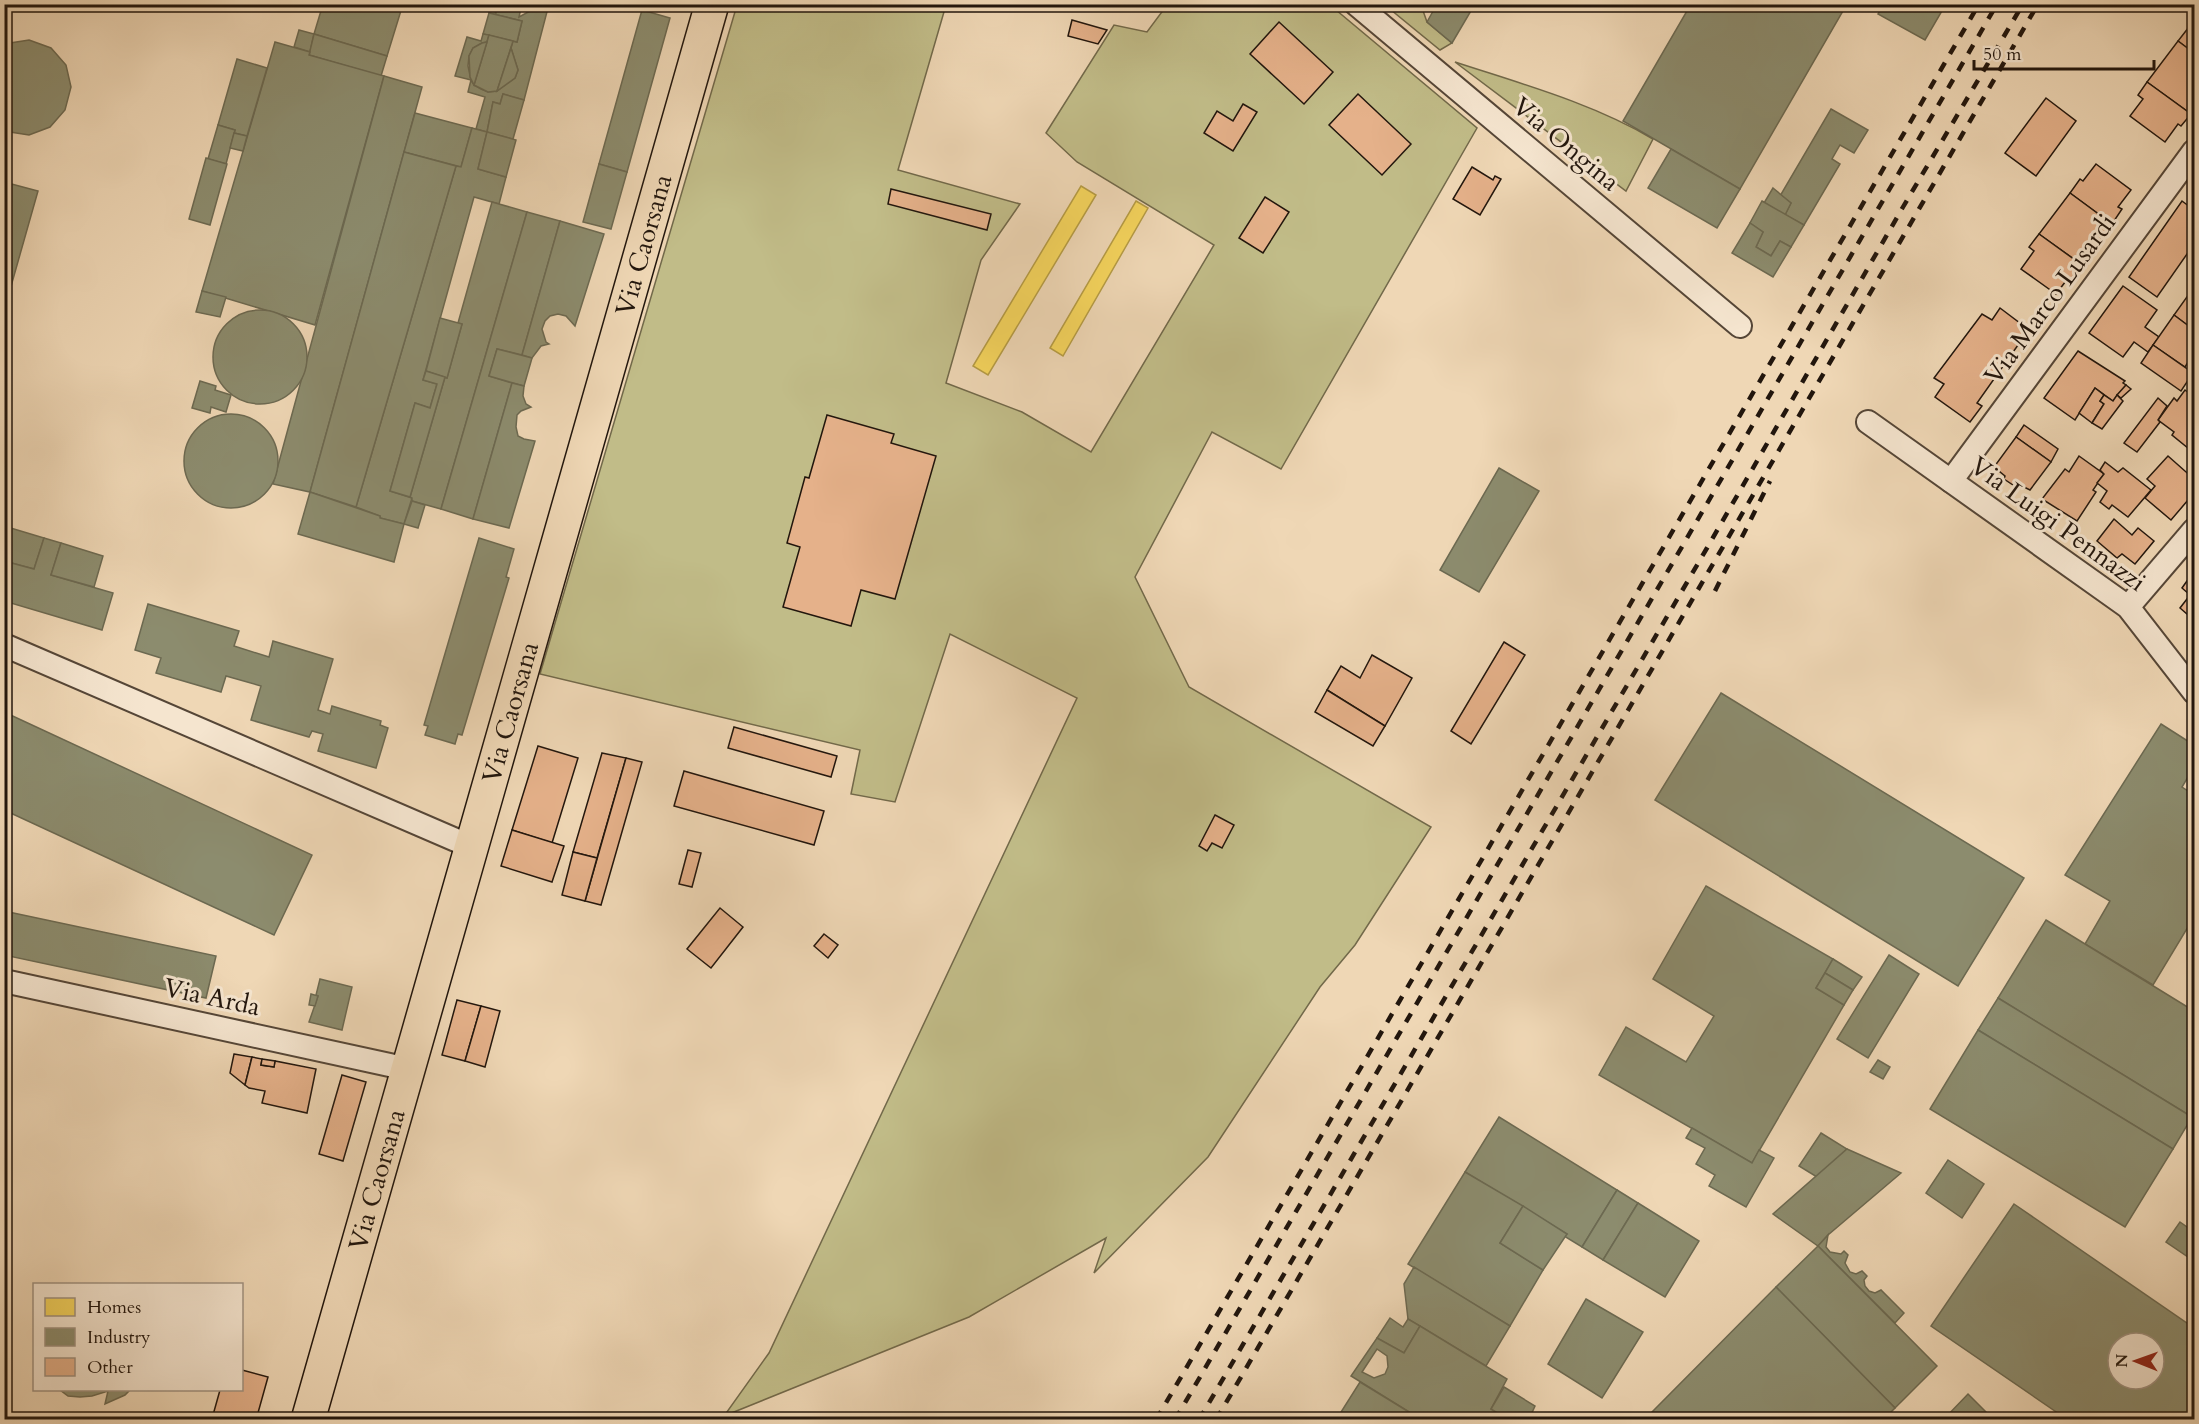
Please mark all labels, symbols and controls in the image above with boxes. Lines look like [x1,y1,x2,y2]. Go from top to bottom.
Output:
scale bar [1974,33,2154,71]
text: 50 m [1983,42,2022,67]
street label: Via Ongina [1505,89,1627,199]
street label: Via Caorsana [607,170,680,320]
street label: Via Marco Lusardi [1976,206,2124,392]
street label: Via Luigi Pennazzi [1963,448,2153,600]
street label: Via Caorsana [473,638,547,787]
street label: Via Arda [161,970,263,1024]
street label: Via Caorsana [340,1105,413,1254]
legend [33,1283,243,1391]
text: Homes [87,1295,141,1320]
text: Industry [87,1325,151,1350]
north arrow [2106,1331,2166,1391]
text: N [2111,1354,2133,1368]
text: Other [87,1355,133,1380]

